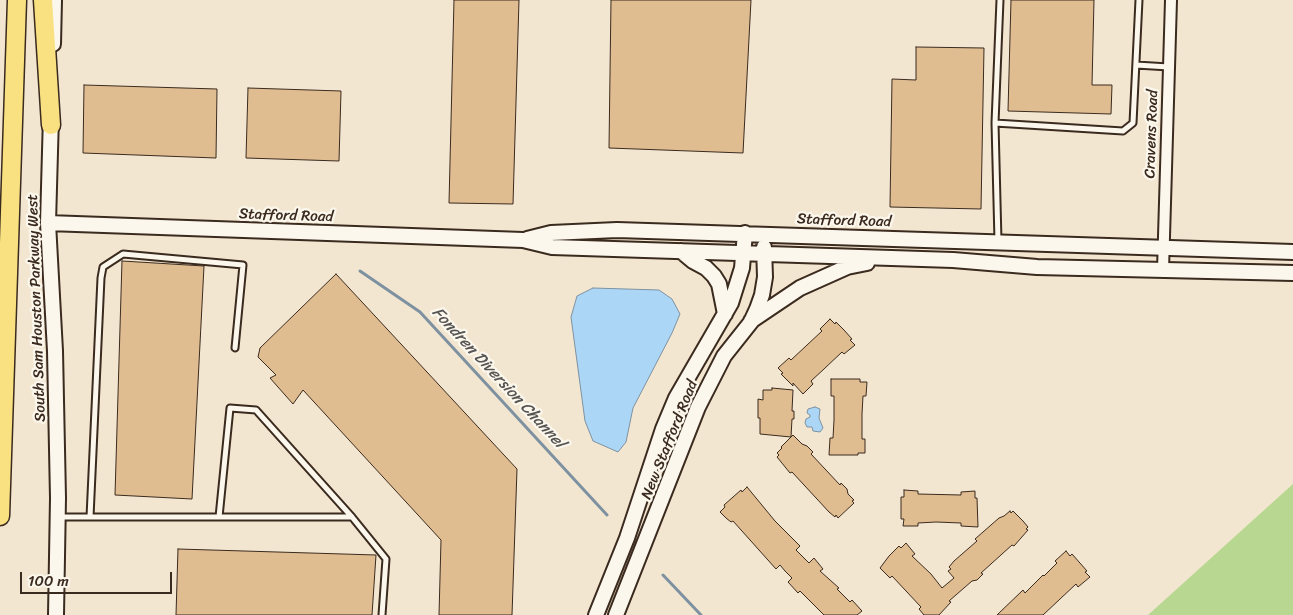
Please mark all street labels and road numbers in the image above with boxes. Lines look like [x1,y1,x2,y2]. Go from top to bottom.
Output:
street label: Cravens Road [1141,89,1163,179]
street label: South Sam Houston Parkway West [24,194,50,422]
street label: Stafford Road [238,205,334,227]
street label: Stafford Road [796,210,892,232]
street label: New Stafford Road [638,378,702,502]

